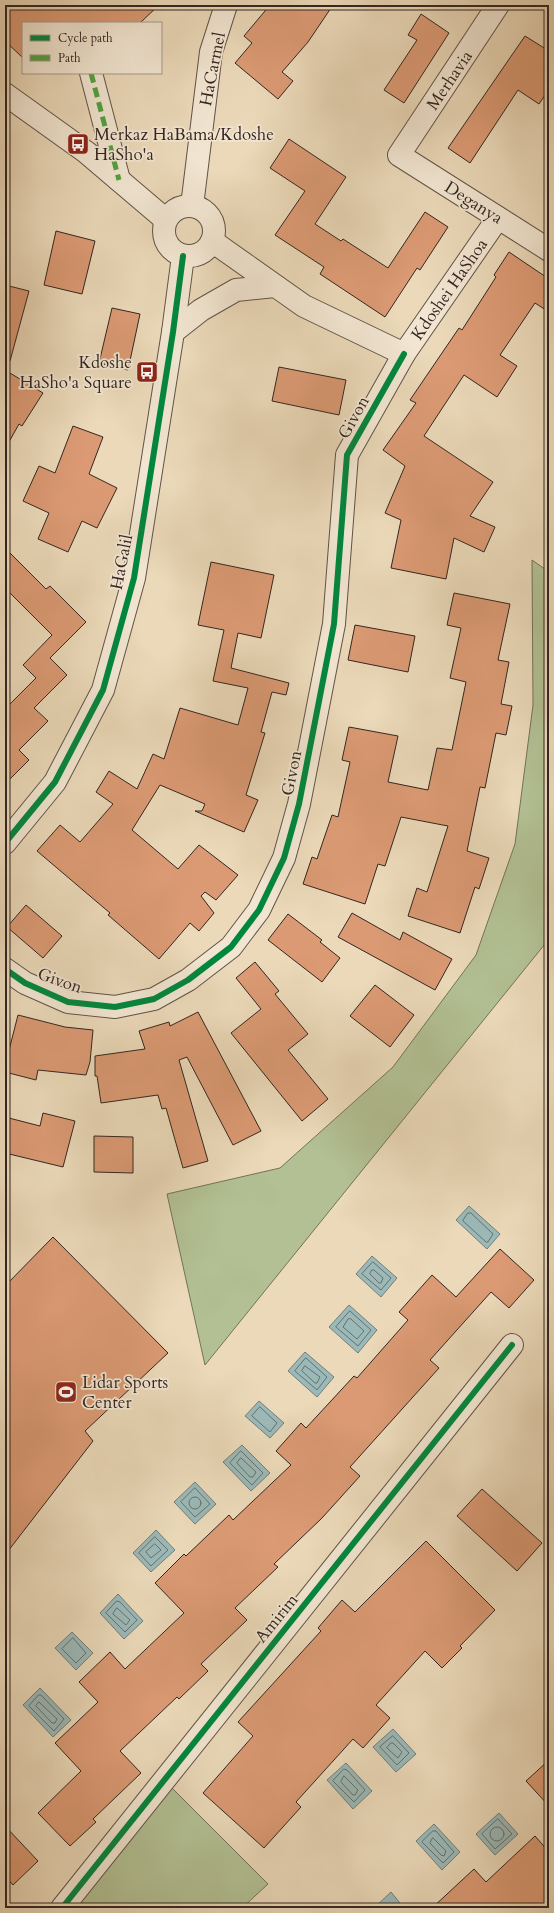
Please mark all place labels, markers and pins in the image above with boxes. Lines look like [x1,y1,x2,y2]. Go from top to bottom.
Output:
place label: Merkaz HaBama/Kdoshe HaSho'a [94,123,274,166]
bus stop icon: Merkaz HaBama/Kdoshe HaSho'a [65,131,91,157]
place label: Kdoshe HaSho'a Square [19,351,132,394]
bus stop icon: Kdoshe HaSho'a Square [134,359,160,385]
place label: Lidar Sports Center [82,1371,169,1414]
sports icon: Lidar Sports Center [53,1379,79,1405]

